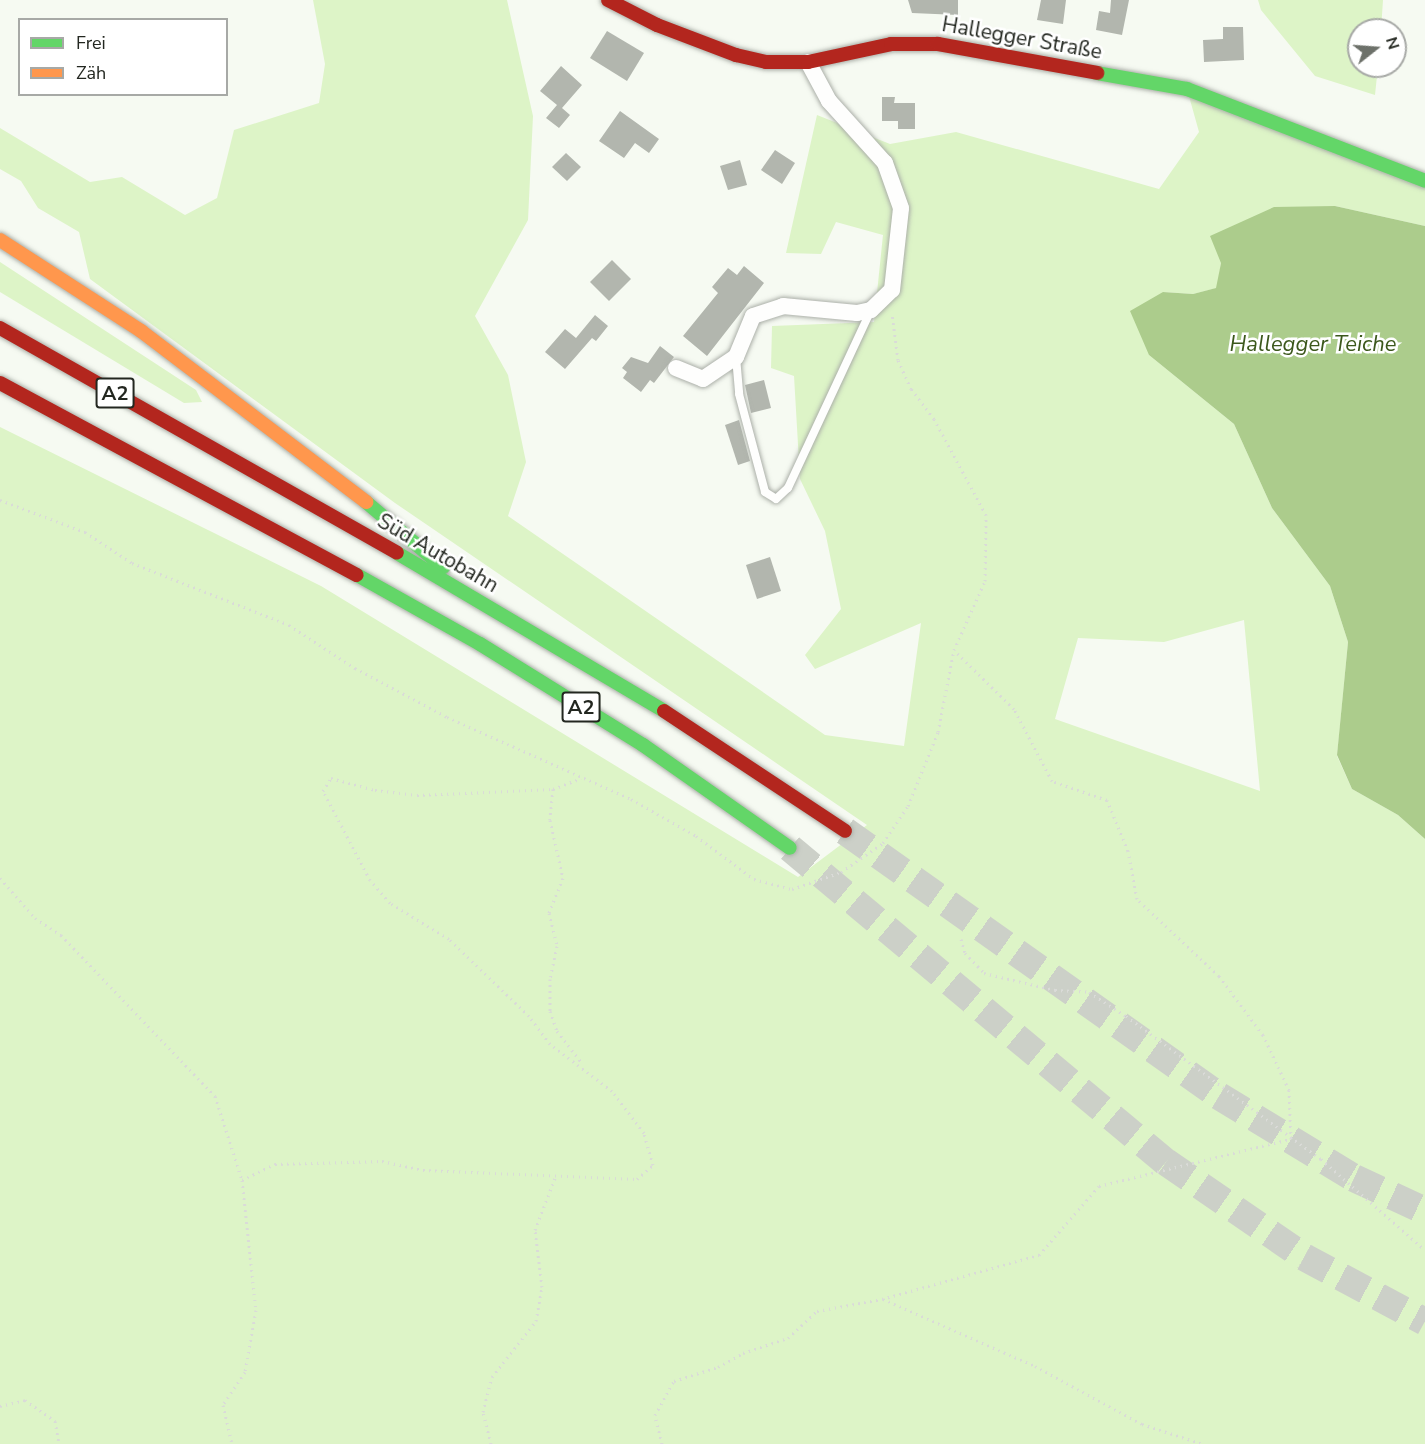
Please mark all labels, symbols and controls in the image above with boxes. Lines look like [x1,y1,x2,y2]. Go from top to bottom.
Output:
street label: Hallegger Straße [940,12,1104,64]
legend [18,18,228,96]
north arrow [1347,18,1407,78]
text: Frei [76,31,106,55]
text: N [1380,34,1405,52]
text: Zäh [76,61,106,85]
water label: Hallegger Teiche [1230,332,1396,358]
road number: A2 [96,376,134,410]
street label: Süd Autobahn [373,508,503,598]
road number: A2 [562,690,600,724]

